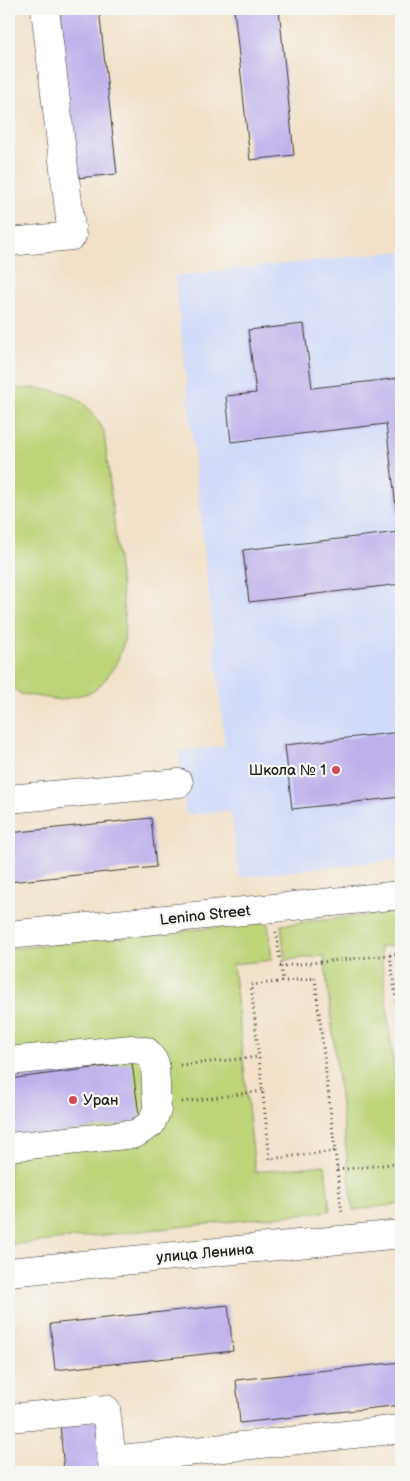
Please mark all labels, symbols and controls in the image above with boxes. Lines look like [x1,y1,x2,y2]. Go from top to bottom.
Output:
place label: Школа № 1 [249,761,326,780]
marker: Школа № 1 [330,764,342,776]
street label: Lenina Street [159,901,252,930]
place label: Уран [83,1091,119,1110]
marker: Уран [67,1094,79,1106]
street label: улица Ленина [156,1240,255,1267]

